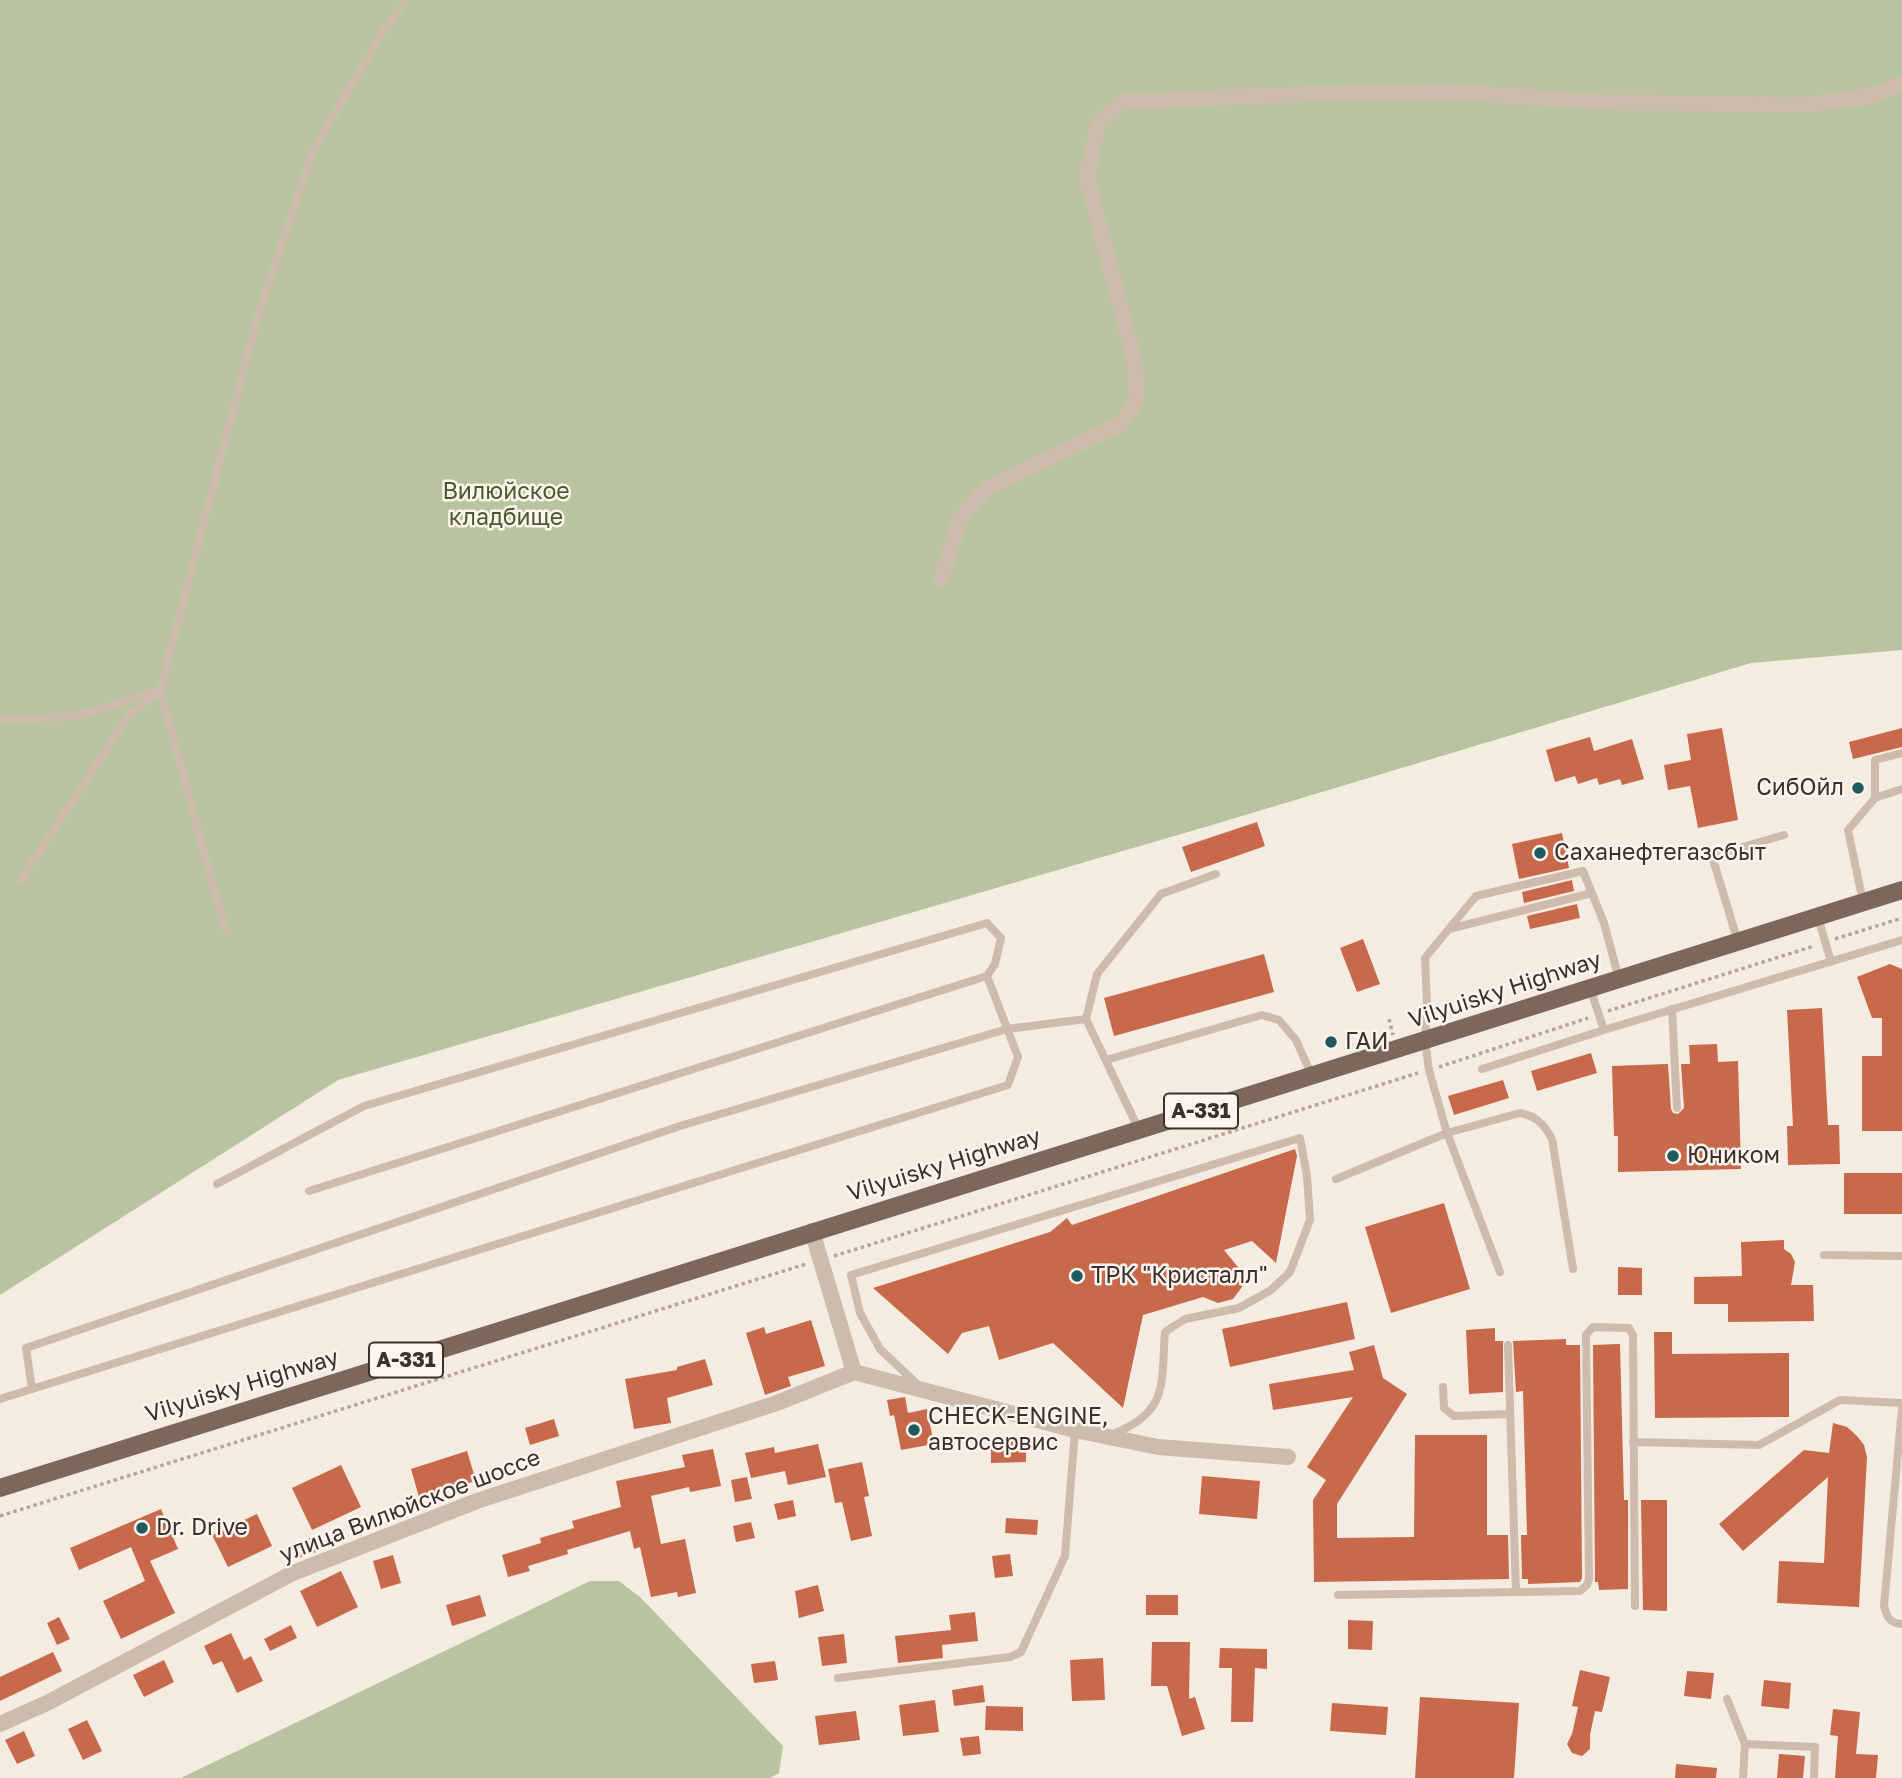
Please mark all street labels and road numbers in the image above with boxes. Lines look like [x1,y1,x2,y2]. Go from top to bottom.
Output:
street label: Vilyuisky Highway [1405,946,1605,1034]
road number: А-331 [1164,1094,1238,1128]
street label: Vilyuisky Highway [844,1122,1044,1208]
road number: А-331 [369,1342,443,1378]
street label: Vilyuisky Highway [142,1343,342,1429]
street label: улица Вилюйское шоссе [276,1443,544,1569]

